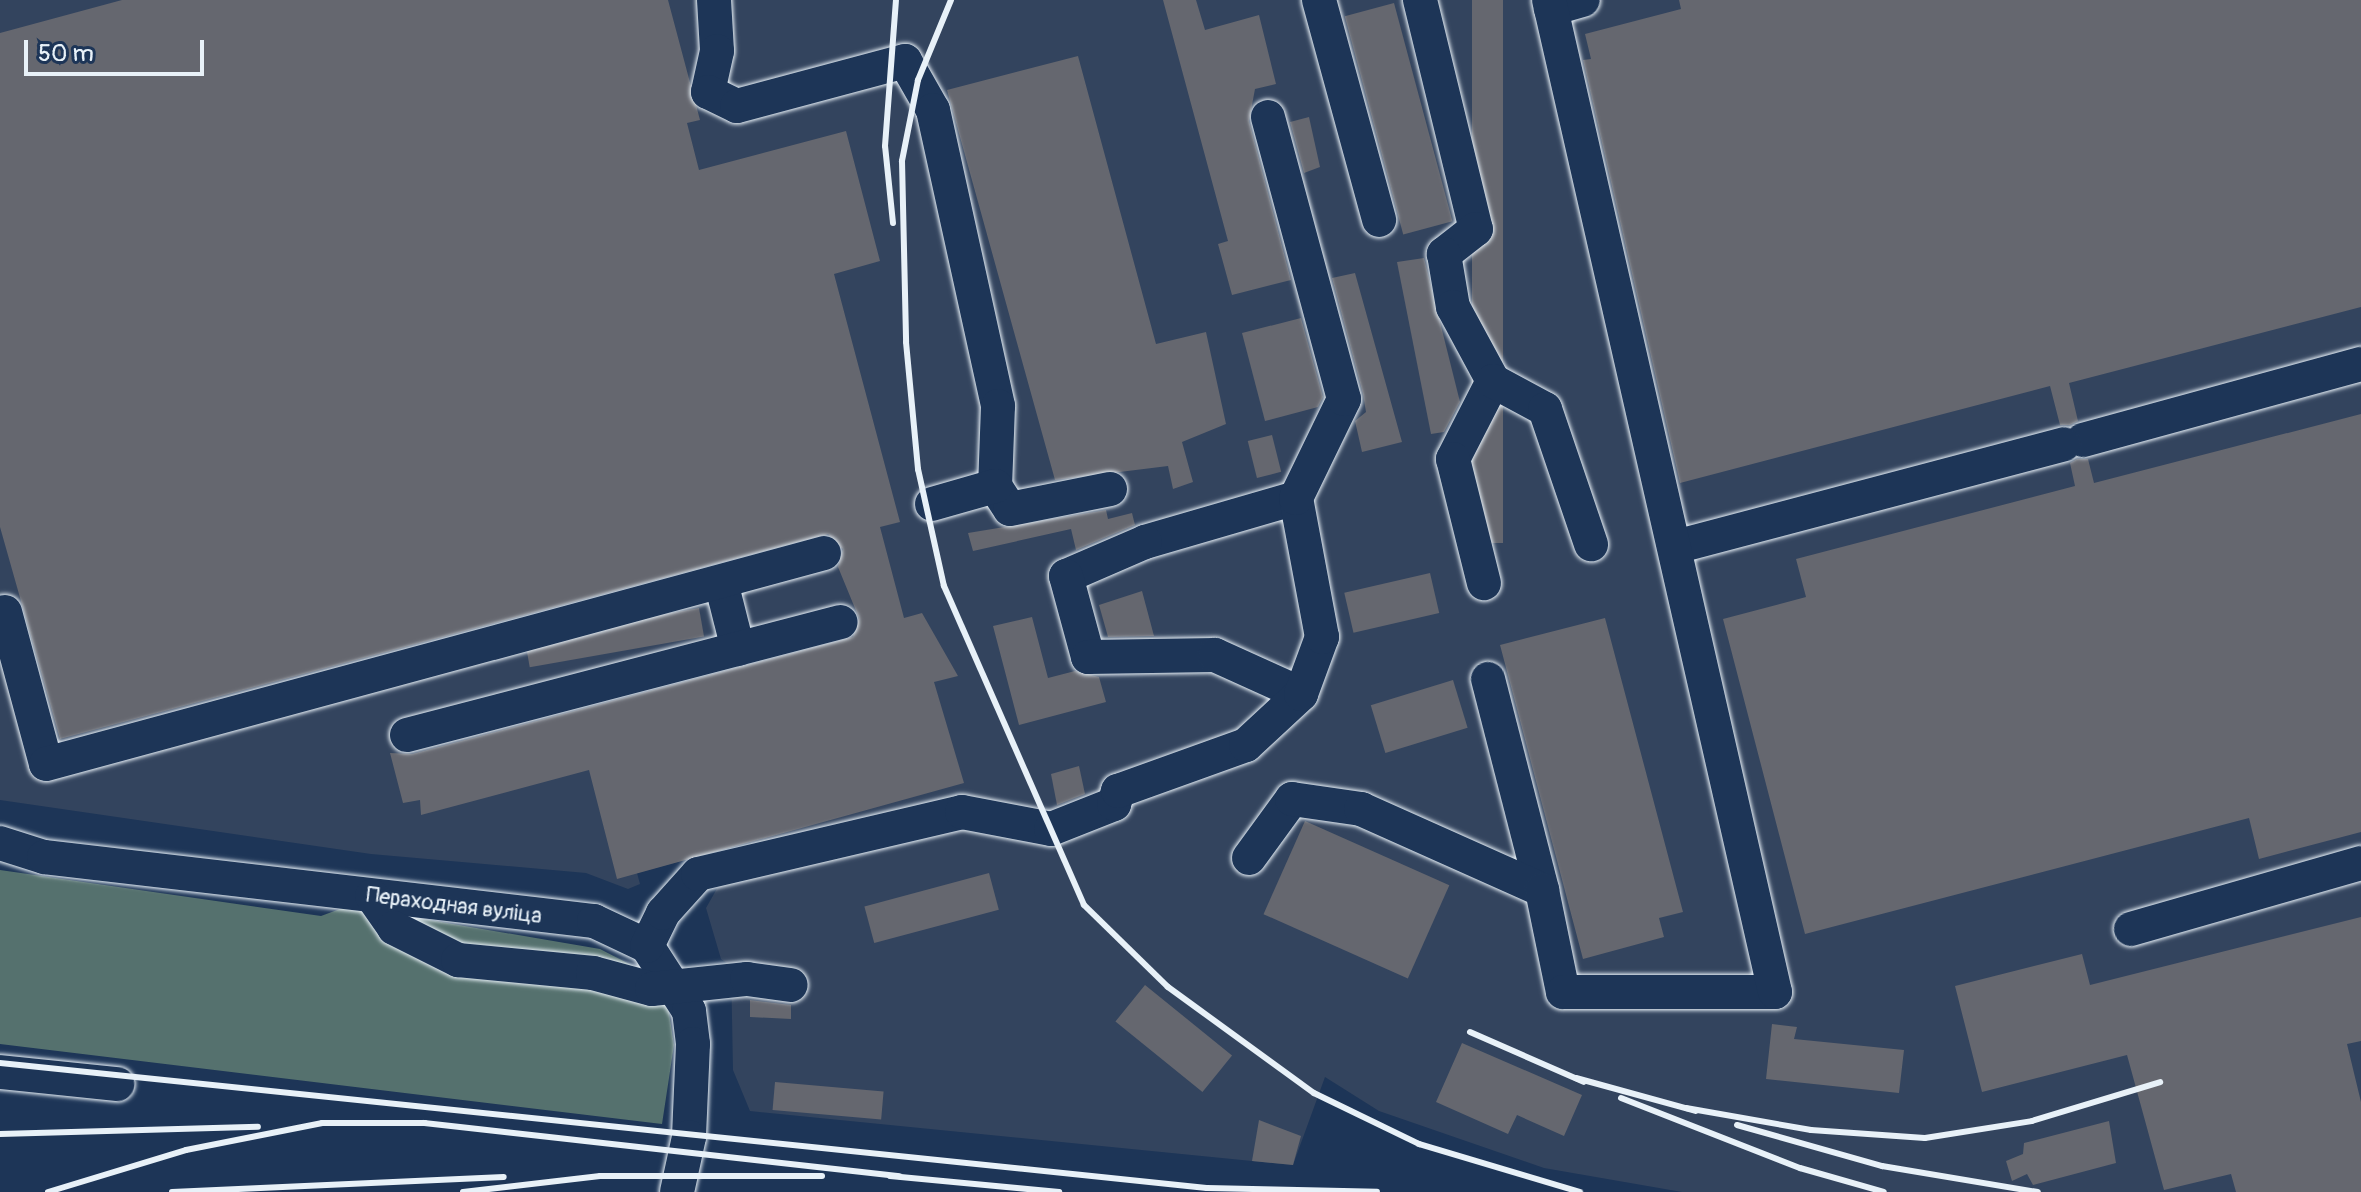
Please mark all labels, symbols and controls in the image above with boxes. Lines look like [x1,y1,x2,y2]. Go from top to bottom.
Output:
scale bar [28,24,208,74]
text: 50 m [38,39,94,68]
street label: Пераходная вуліца [365,882,543,930]

